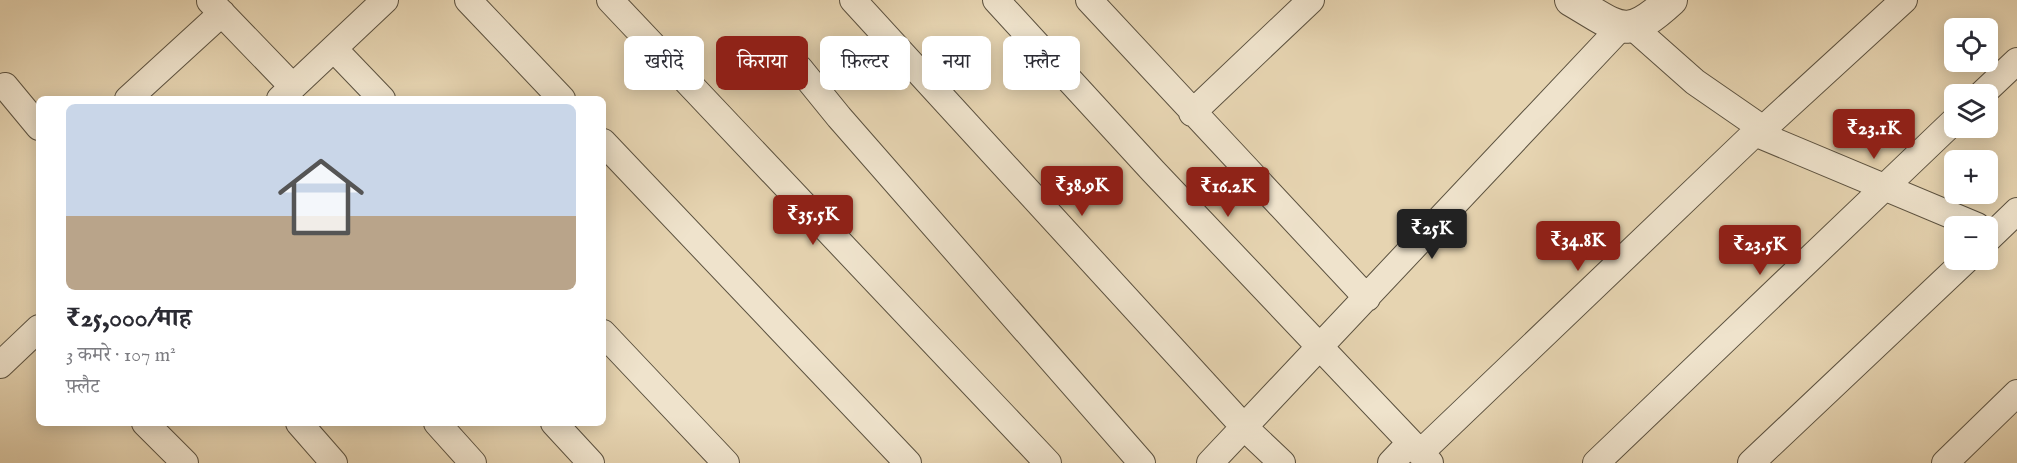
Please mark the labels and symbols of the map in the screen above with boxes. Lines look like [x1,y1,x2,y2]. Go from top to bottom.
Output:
pin: ₹23.1K [1825,109,1923,160]
pin: ₹38.9K [1033,166,1131,217]
pin: ₹16.2K [1179,167,1277,218]
pin: ₹35.5K [764,195,862,246]
pin: ₹25K [1396,209,1468,260]
pin: ₹34.8K [1529,221,1627,272]
pin: ₹23.5K [1711,225,1809,276]

